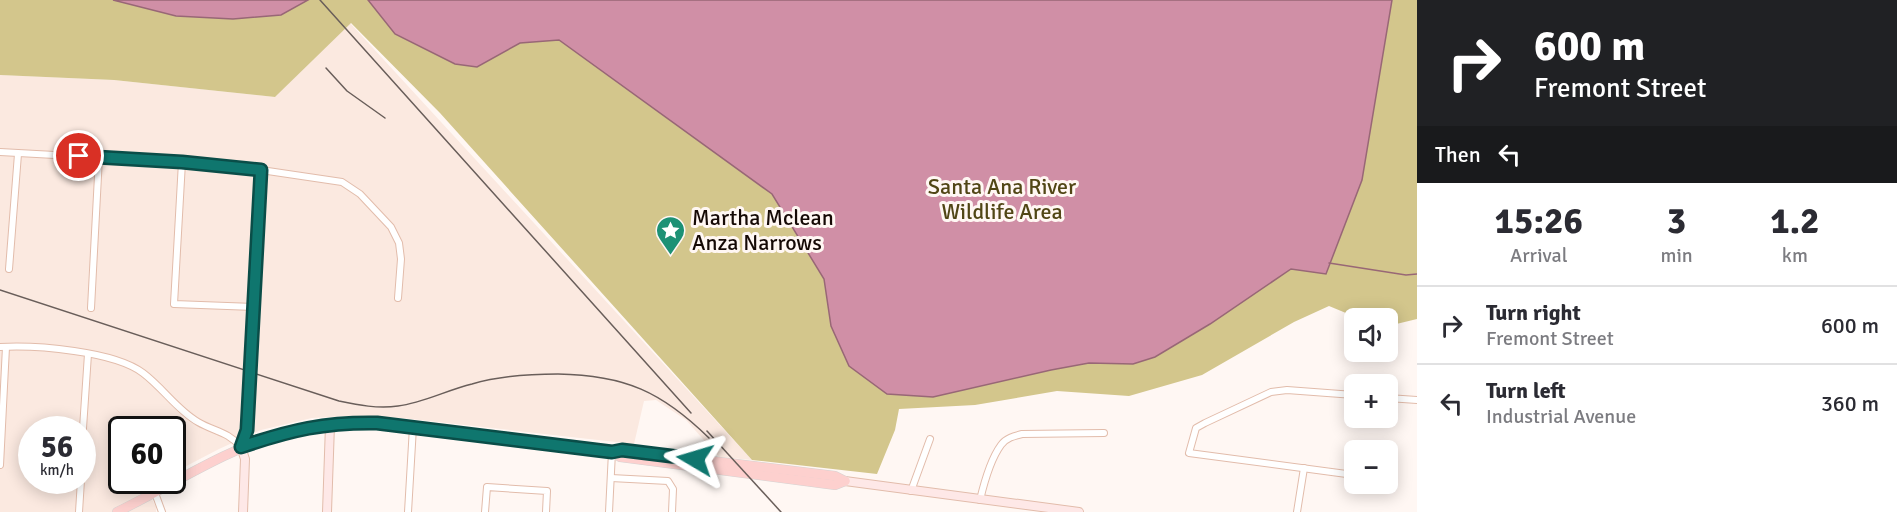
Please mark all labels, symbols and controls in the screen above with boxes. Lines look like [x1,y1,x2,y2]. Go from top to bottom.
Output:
text: 600 m [1534,21,1645,72]
icon: right [1435,24,1513,102]
text: Fremont Street [1534,72,1706,105]
pin [53,130,104,181]
icon: left [1493,138,1526,171]
icon: arrive [62,139,95,172]
text: Then [1435,141,1481,168]
park label: Santa Ana River Wildlife Area [928,173,1076,225]
text: 15:26 [1495,199,1583,244]
text: 3 [1667,199,1686,244]
text: 1.2 [1770,199,1819,244]
place label: Martha Mclean Anza Narrows [692,204,834,256]
place icon: Martha Mclean Anza Narrows [655,214,687,256]
text: Arrival [1510,243,1568,268]
text: min [1660,243,1693,268]
text: km [1782,243,1808,268]
text: Turn right [1486,299,1581,326]
map controls [1344,308,1398,494]
button: sound [1344,308,1398,362]
icon: right [1435,309,1468,342]
text: 600 m [1821,312,1879,339]
text: Fremont Street [1486,326,1614,351]
button: + [1344,374,1398,428]
text: Turn left [1486,377,1566,404]
icon: left [1435,387,1468,420]
text: 360 m [1821,390,1879,417]
text: Industrial Avenue [1486,404,1636,429]
speed limit sign: 60 [108,416,186,494]
position arrow [663,427,727,491]
text: 56 [41,429,73,466]
button: − [1344,440,1398,494]
text: km/h [40,461,74,479]

